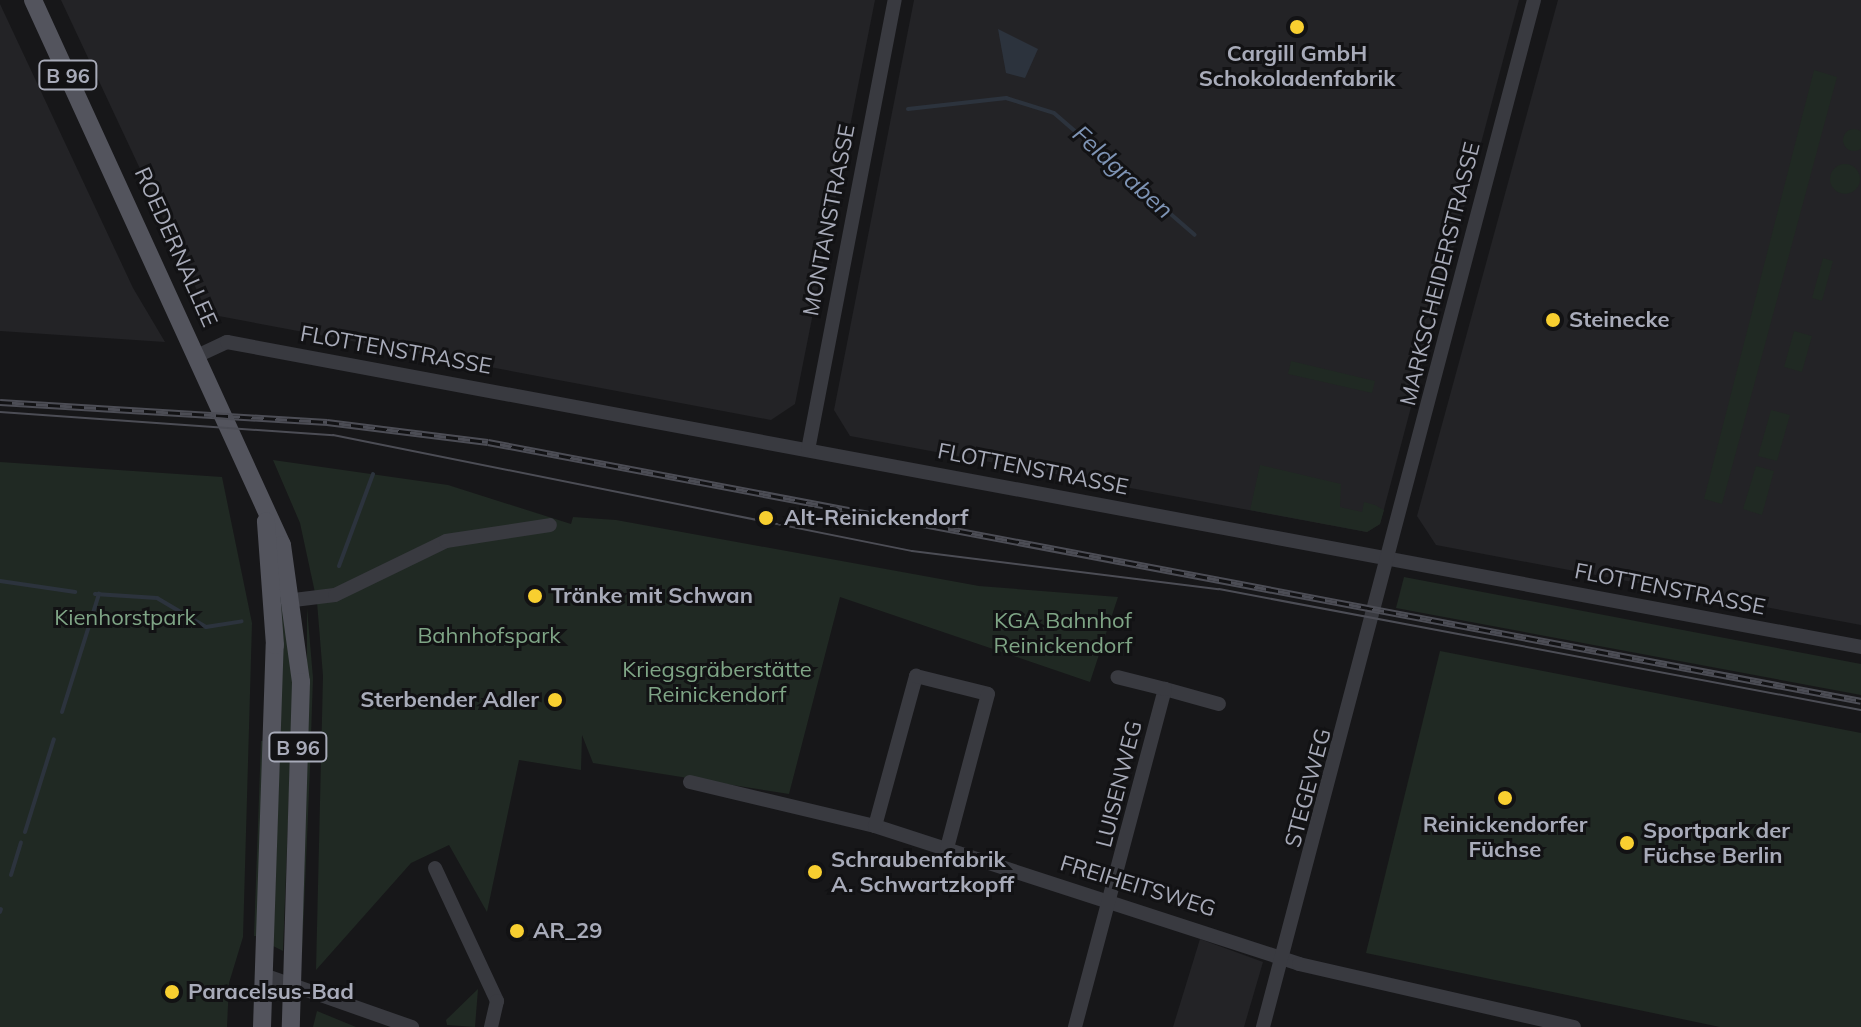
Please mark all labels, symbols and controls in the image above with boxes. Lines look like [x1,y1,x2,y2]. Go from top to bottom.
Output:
marker: Cargill GmbH Schokoladenfabrik [1288,18,1306,36]
place label: Cargill GmbH Schokoladenfabrik [1199,40,1395,92]
road number: B 96 [38,59,98,91]
water label: Feldgraben [1067,119,1179,225]
street label: MONTANSTRASSE [797,122,861,318]
street label: MARKSCHEIDERSTRASSE [1394,140,1486,408]
street label: ROEDERNALLEE [129,163,223,331]
place label: Steinecke [1569,307,1669,333]
marker: Steinecke [1544,311,1562,329]
street label: FLOTTENSTRASSE [298,320,494,380]
street label: FLOTTENSTRASSE [935,438,1131,500]
place label: Alt-Reinickendorf [784,505,968,531]
marker: Alt-Reinickendorf [755,507,777,529]
street label: FLOTTENSTRASSE [1572,558,1768,620]
place label: Tränke mit Schwan [551,583,753,609]
marker: Tränke mit Schwan [526,587,544,605]
park label: Kienhorstpark [54,605,196,631]
park label: KGA Bahnhof Reinickendorf [994,607,1132,658]
park label: Bahnhofspark [417,623,561,649]
park label: Kriegsgräberstätte Reinickendorf [622,656,812,708]
place label: Sterbender Adler [360,687,539,713]
marker: Sterbender Adler [546,691,564,709]
street label: LUISENWEG [1091,718,1147,850]
street label: STEGEWEG [1279,726,1337,850]
road number: B 96 [268,731,328,763]
marker: Reinickendorfer Füchse [1496,789,1514,807]
place label: Reinickendorfer Füchse [1423,811,1587,862]
place label: Sportpark der Füchse Berlin [1643,817,1790,868]
marker: Sportpark der Füchse Berlin [1618,834,1636,852]
place label: Schraubenfabrik A. Schwartzkopff [831,846,1014,898]
street label: FREIHEITSWEG [1057,850,1219,922]
marker: Schraubenfabrik A. Schwartzkopff [806,863,824,881]
place label: AR_29 [533,918,603,944]
marker: AR_29 [508,922,526,940]
place label: Paracelsus-Bad [188,979,354,1005]
marker: Paracelsus-Bad [163,983,181,1001]

